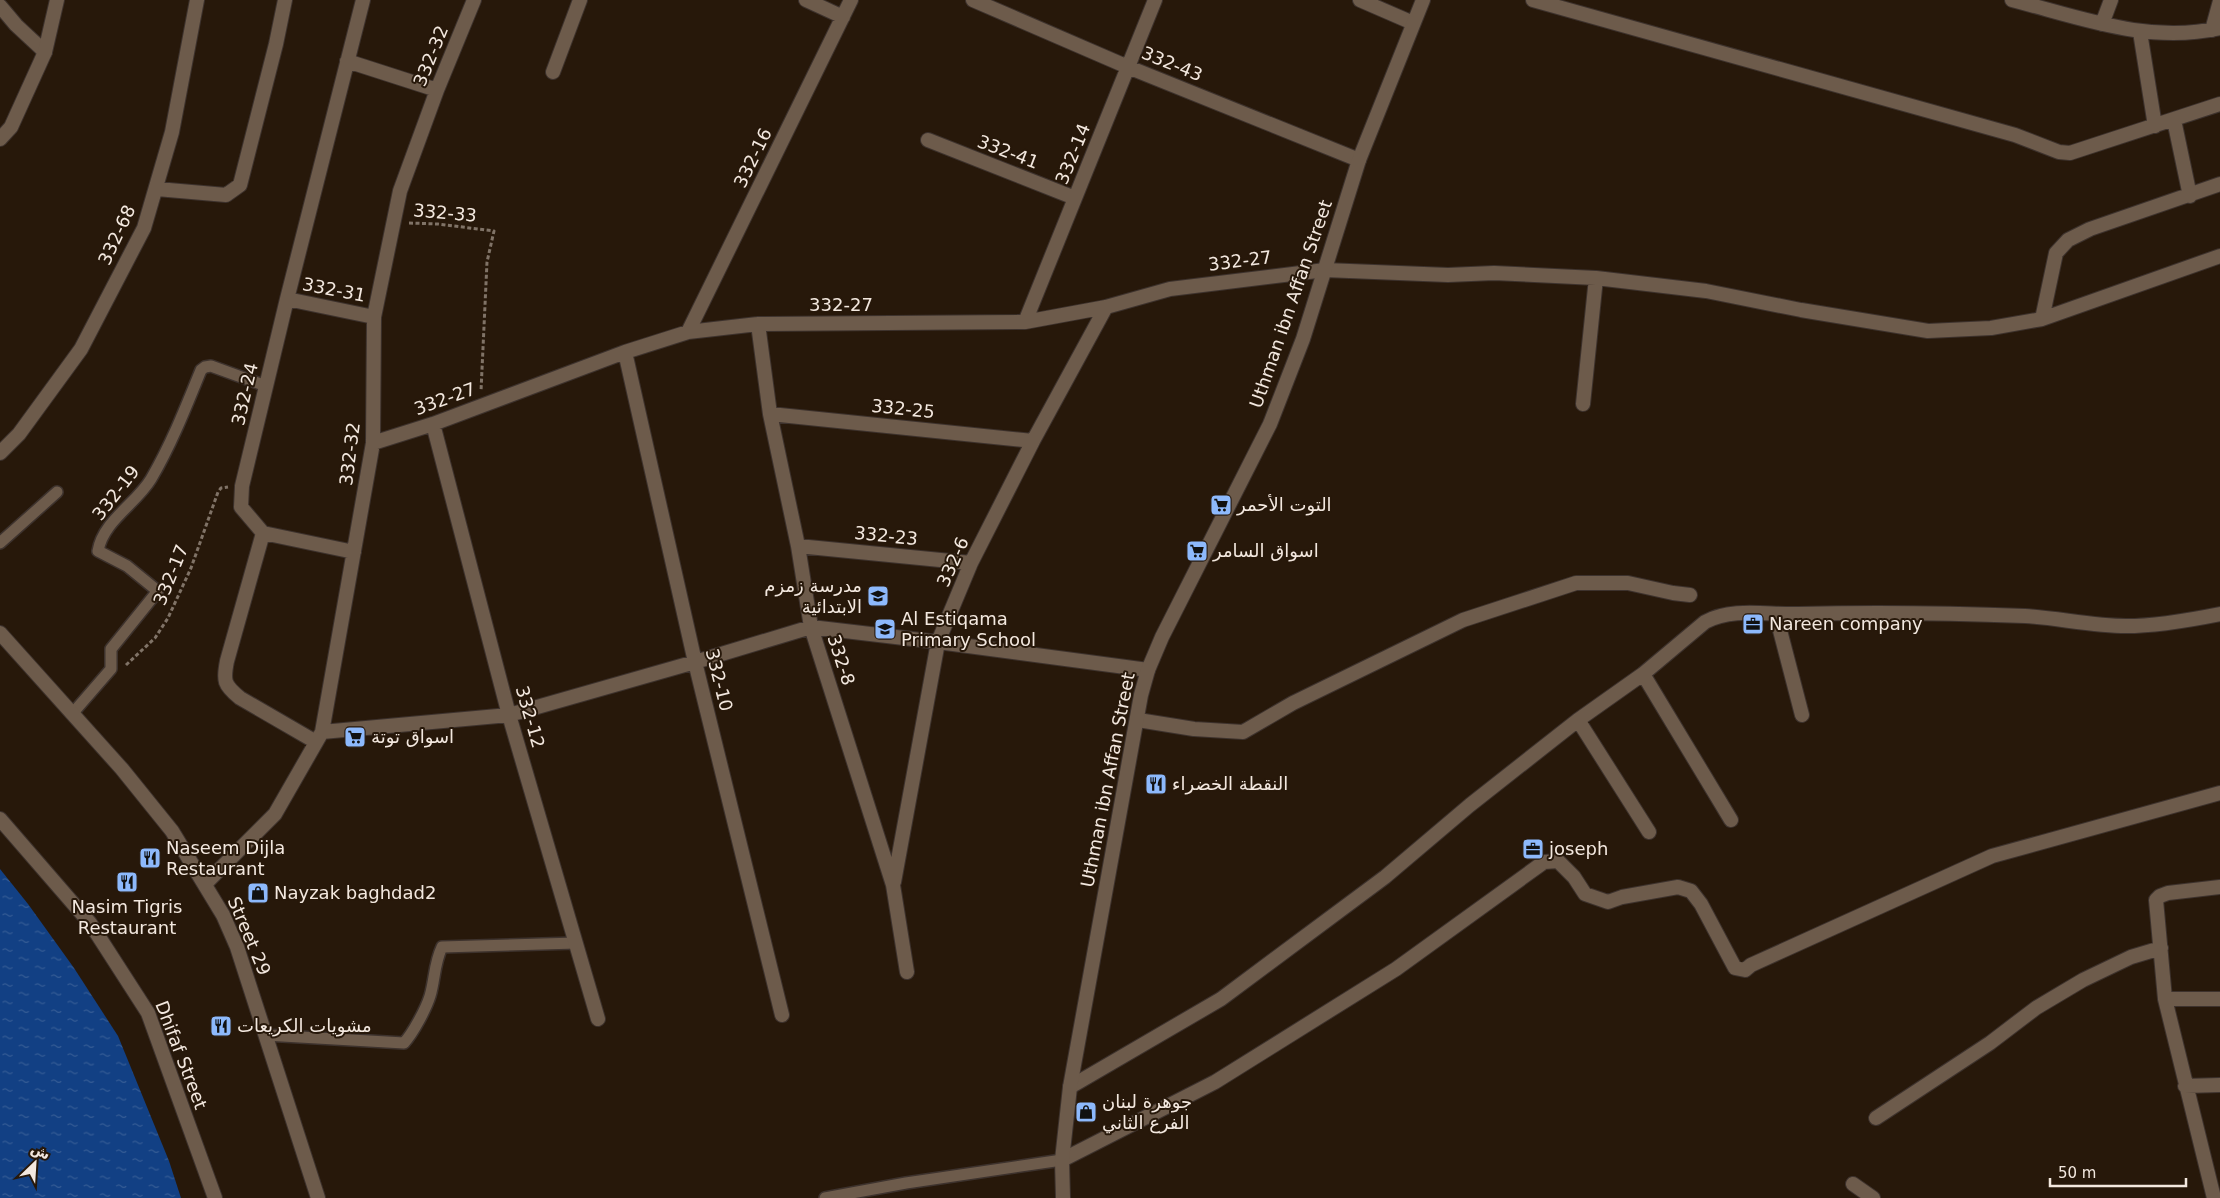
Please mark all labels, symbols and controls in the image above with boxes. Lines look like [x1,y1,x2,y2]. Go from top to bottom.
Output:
street label: 332-32 [409,22,452,89]
street label: 332-43 [1139,42,1206,85]
street label: 332-14 [1051,120,1094,187]
street label: 332-16 [729,125,776,191]
street label: 332-41 [975,130,1042,173]
street label: Uthman ibn Affan Street [1245,197,1336,411]
street label: 332-33 [412,199,478,226]
street label: 332-68 [94,201,140,268]
street label: 332-27 [1207,246,1273,275]
street label: 332-31 [301,273,367,306]
street label: 332-27 [809,294,873,315]
street label: 332-24 [227,360,262,427]
street label: 332-27 [411,378,478,419]
street label: 332-25 [870,395,936,422]
street label: 332-32 [335,421,364,487]
street label: 332-19 [88,461,144,524]
supermarket icon: التوت الأحمر [1209,493,1233,517]
place label: التوت الأحمر [1236,494,1332,516]
street label: 332-23 [853,522,919,549]
street label: 332-6 [932,534,973,590]
supermarket icon: اسواق السامر [1185,539,1209,563]
place label: اسواق السامر [1212,540,1319,562]
street label: 332-17 [149,541,192,608]
place label: مدرسة زمزم الابتدائية [764,575,862,617]
school or university icon: مدرسة زمزم الابتدائية [866,584,890,608]
place label: Al Estiqama Primary School [901,608,1036,650]
office icon: Nareen company [1741,612,1765,636]
place label: Nareen company [1769,613,1923,634]
school or university icon: Al Estiqama Primary School [873,617,897,641]
street label: 332-8 [823,632,860,688]
street label: 332-10 [702,646,737,713]
street label: Uthman ibn Affan Street [1076,671,1139,889]
street label: 332-12 [512,683,549,750]
supermarket icon: اسواق توتة [343,725,367,749]
place label: اسواق توتة [371,726,454,748]
restaurant icon: النقطة الخضراء [1144,772,1168,796]
place label: النقطة الخضراء [1172,773,1288,795]
place label: Naseem Dijla Restaurant [166,837,285,879]
office icon: joseph [1521,837,1545,861]
place label: joseph [1548,838,1608,859]
restaurant icon: Naseem Dijla Restaurant [138,846,162,870]
restaurant icon: Nasim Tigris Restaurant [115,870,139,894]
shop icon: Nayzak baghdad2 [246,881,270,905]
place label: Nayzak baghdad2 [274,882,436,903]
street label: Street 29 [224,893,275,978]
place label: Nasim Tigris Restaurant [72,896,182,938]
street label: Dhifaf Street [151,998,212,1112]
restaurant icon: مشويات الكريعات [209,1014,233,1038]
place label: مشويات الكريعات [237,1015,372,1037]
place label: جوهرة لبنان الفرع الثاني [1102,1091,1192,1134]
shop icon: جوهرة لبنان الفرع الثاني [1074,1100,1098,1124]
north arrow [10,1138,60,1188]
text: ش [28,1140,53,1163]
scale bar [2050,1156,2186,1188]
text: 50 m [2058,1164,2096,1182]

